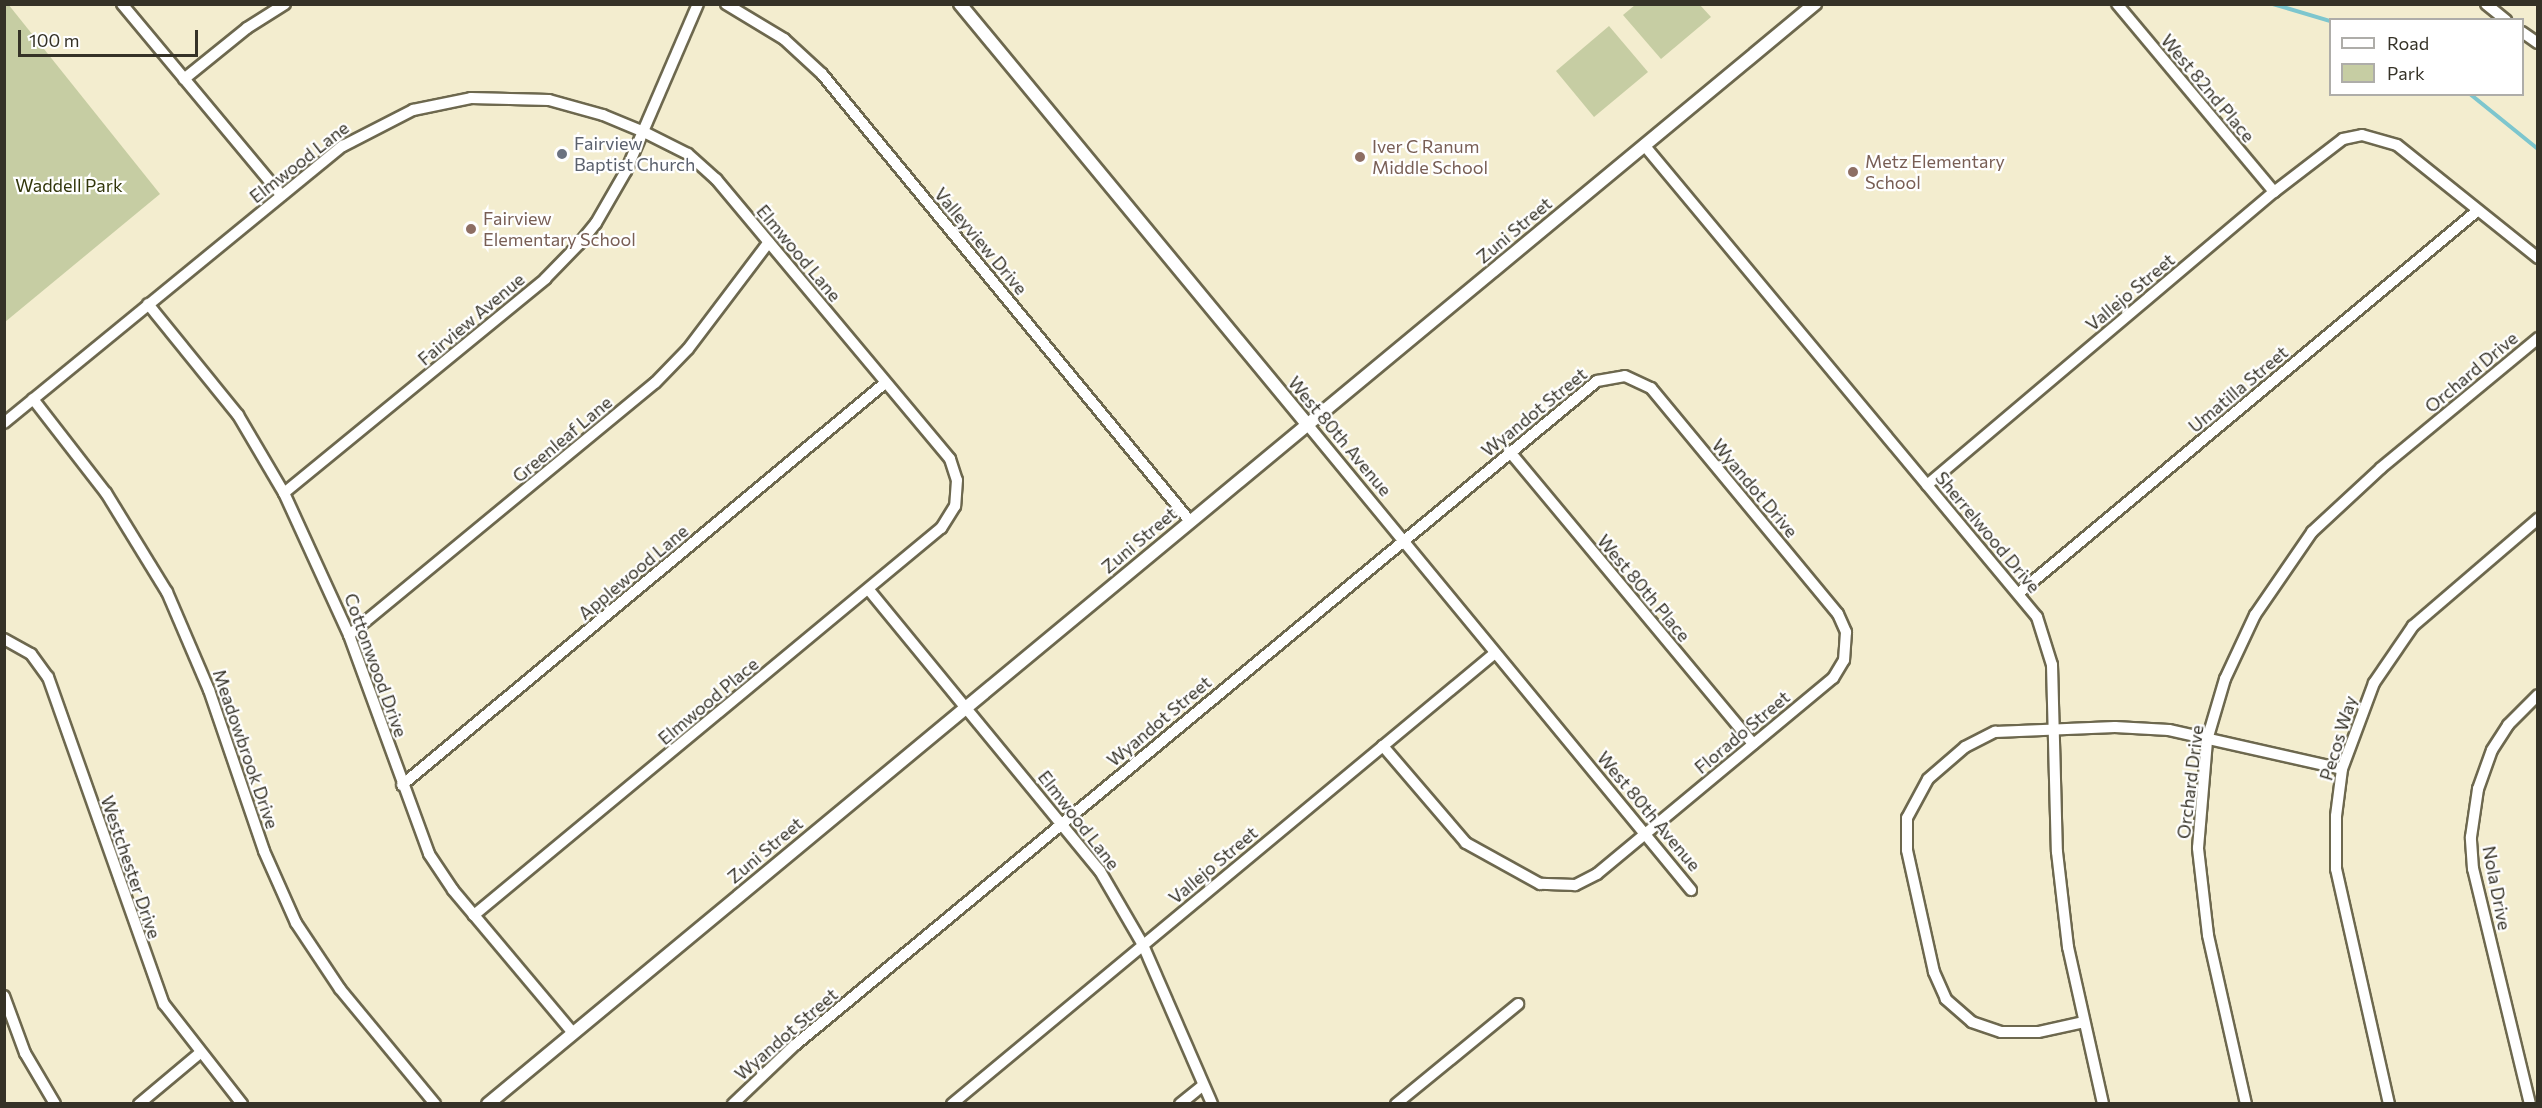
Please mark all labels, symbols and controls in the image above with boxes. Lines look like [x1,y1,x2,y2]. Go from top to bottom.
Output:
scale bar [21,18,201,56]
legend [2329,18,2524,96]
text: 100 m [29,29,79,51]
street label: West 82nd Place [2157,30,2259,146]
text: Road [2387,32,2429,54]
text: Park [2387,62,2425,84]
street label: Elmwood Lane [245,117,353,207]
place label: Fairview Baptist Church [574,133,695,176]
place label: Iver C Ranum Middle School [1372,136,1488,178]
marker: Fairview Baptist Church [555,147,569,161]
marker: Iver C Ranum Middle School [1353,150,1367,164]
place label: Metz Elementary School [1865,151,2005,194]
marker: Metz Elementary School [1846,165,1860,179]
park label: Waddell Park [15,174,123,196]
street label: Valleyview Drive [930,183,1032,299]
street label: Zuni Street [1472,192,1556,268]
street label: Elmwood Lane [752,200,846,306]
place label: Fairview Elementary School [483,208,636,250]
marker: Fairview Elementary School [464,222,478,236]
street label: Vallejo Street [2081,249,2179,335]
street label: Fairview Avenue [413,268,529,370]
street label: Orchard Drive [2420,327,2522,417]
street label: Umatilla Street [2184,341,2292,437]
street label: Wyandot Street [1477,363,1591,461]
street label: West 80th Avenue [1284,372,1396,500]
street label: Greenleaf Lane [508,391,616,487]
street label: Wyandot Drive [1708,434,1802,542]
street label: Sherrelwood Drive [1931,467,2045,597]
street label: Zuni Street [1097,502,1181,578]
street label: Applewood Lane [574,520,692,624]
street label: West 80th Place [1593,530,1695,646]
street label: Cottonwood Drive [340,590,412,740]
street label: Elmwood Place [654,653,762,749]
street label: Meadowbrook Drive [209,667,283,831]
street label: Wyandot Street [1103,671,1215,771]
street label: Florado Street [1690,686,1794,778]
street label: Pecos Way [2315,693,2361,783]
street label: Orchard Drive [2172,724,2208,840]
street label: West 80th Avenue [1593,747,1705,875]
street label: Elmwood Lane [1034,766,1124,874]
street label: Westchester Drive [96,793,166,941]
street label: Zuni Street [723,812,807,888]
street label: Vallejo Street [1164,822,1262,908]
street label: Nola Drive [2478,844,2516,932]
street label: Wyandot Street [730,983,842,1085]

